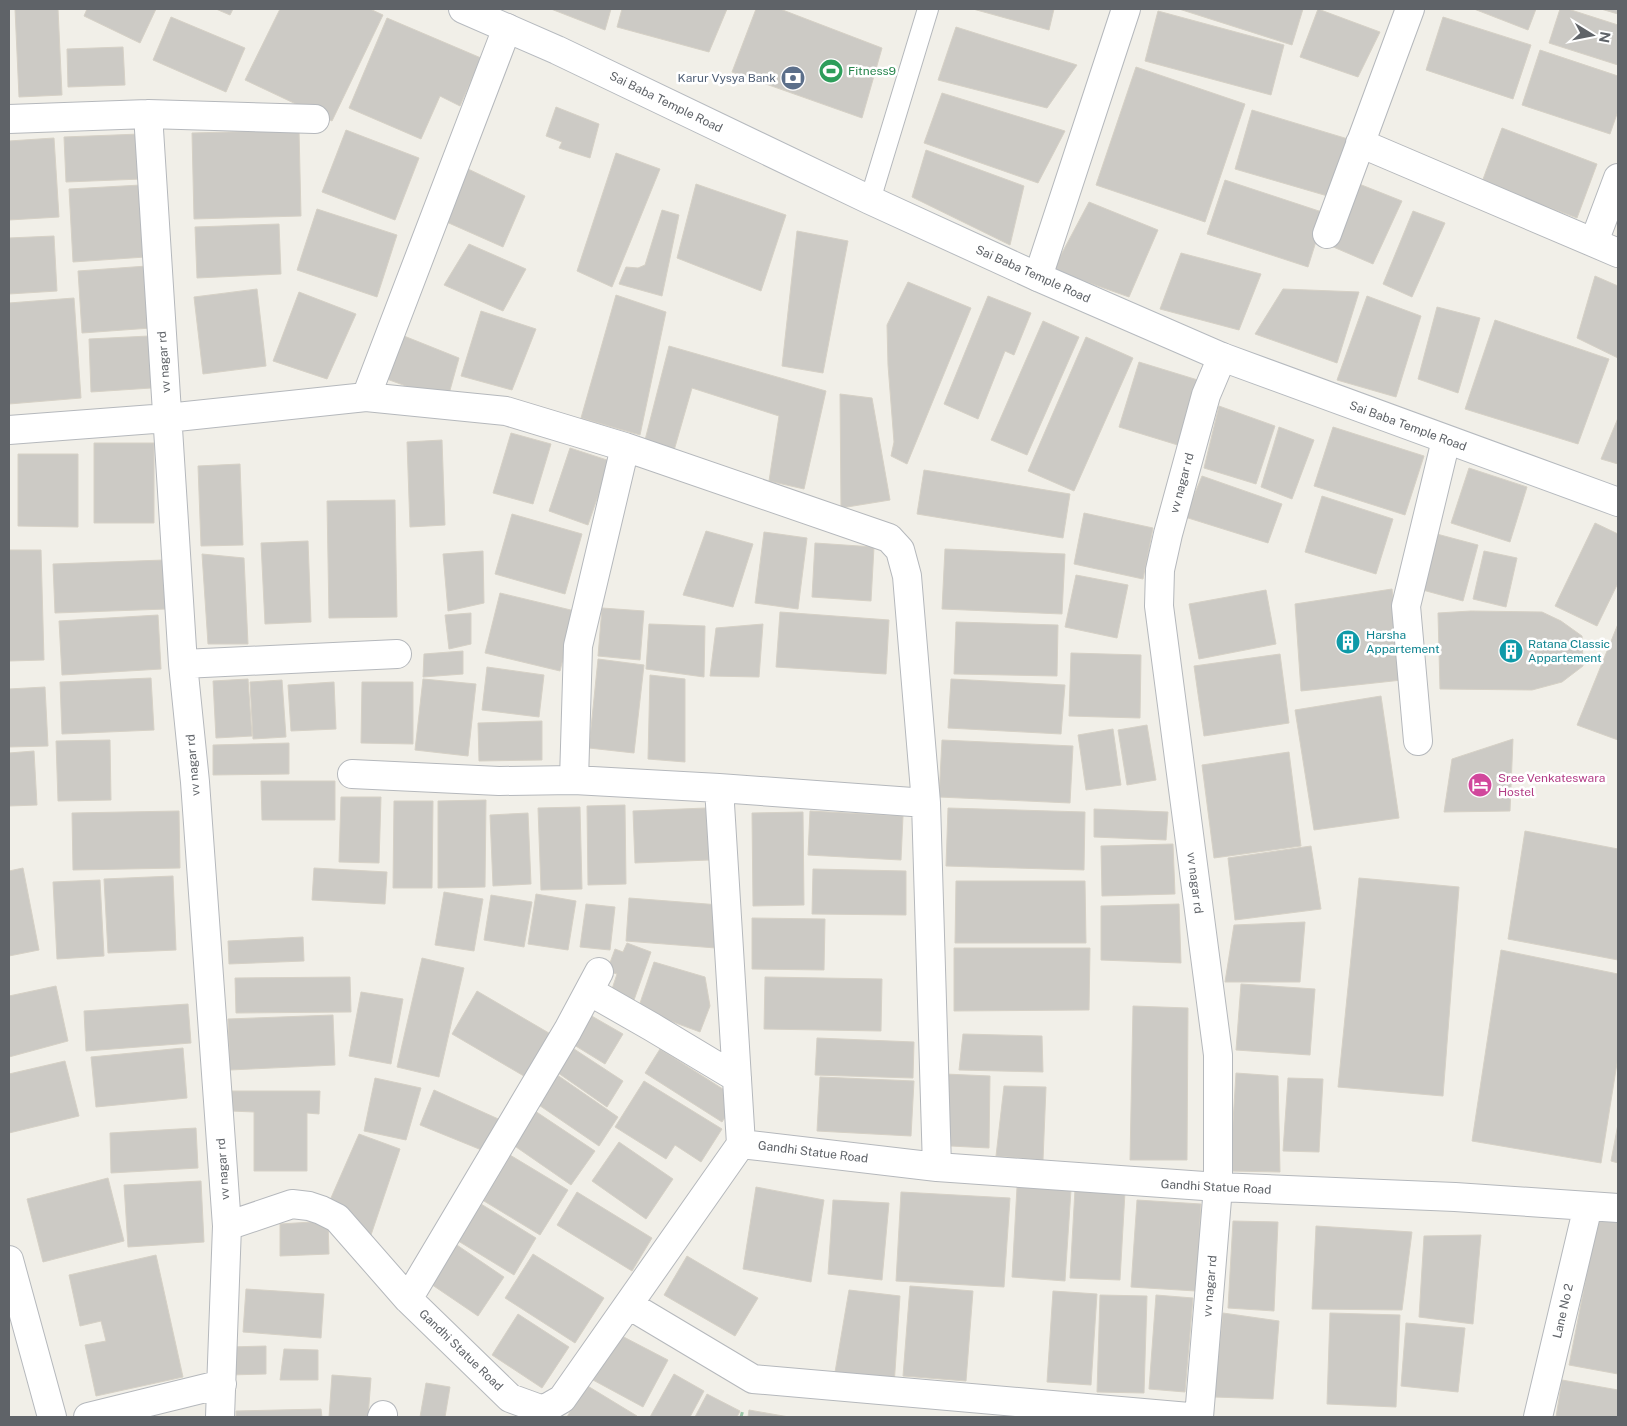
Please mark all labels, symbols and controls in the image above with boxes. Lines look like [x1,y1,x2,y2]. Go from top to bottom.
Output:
north arrow [1567,10,1617,60]
text: N [1596,30,1614,44]
sports icon: Fitness9 [818,58,844,84]
place label: Fitness9 [848,64,896,78]
bank icon: Karur Vysya Bank [780,65,806,91]
street label: Sai Baba Temple Road [607,69,725,135]
place label: Karur Vysya Bank [678,71,776,85]
street label: Sai Baba Temple Road [974,242,1092,306]
street label: vv nagar rd [155,331,173,393]
street label: Sai Baba Temple Road [1347,398,1469,454]
street label: vv nagar rd [1167,451,1197,515]
place label: Harsha Appartement [1366,628,1440,656]
building icon: Harsha Appartement [1335,629,1361,655]
place label: Ratana Classic Appartement [1528,637,1610,665]
building icon: Ratana Classic Appartement [1498,638,1524,664]
street label: vv nagar rd [183,734,203,796]
place label: Sree Venkateswara Hostel [1498,771,1605,799]
hotel icon: Sree Venkateswara Hostel [1467,772,1493,798]
street label: vv nagar rd [1184,851,1206,915]
street label: vv nagar rd [214,1138,232,1200]
street label: Gandhi Statue Road [757,1138,869,1166]
street label: Gandhi Statue Road [1160,1177,1272,1197]
street label: vv nagar rd [1200,1255,1220,1317]
street label: Lane No 2 [1550,1282,1576,1340]
street label: Gandhi Statue Road [416,1306,506,1394]

